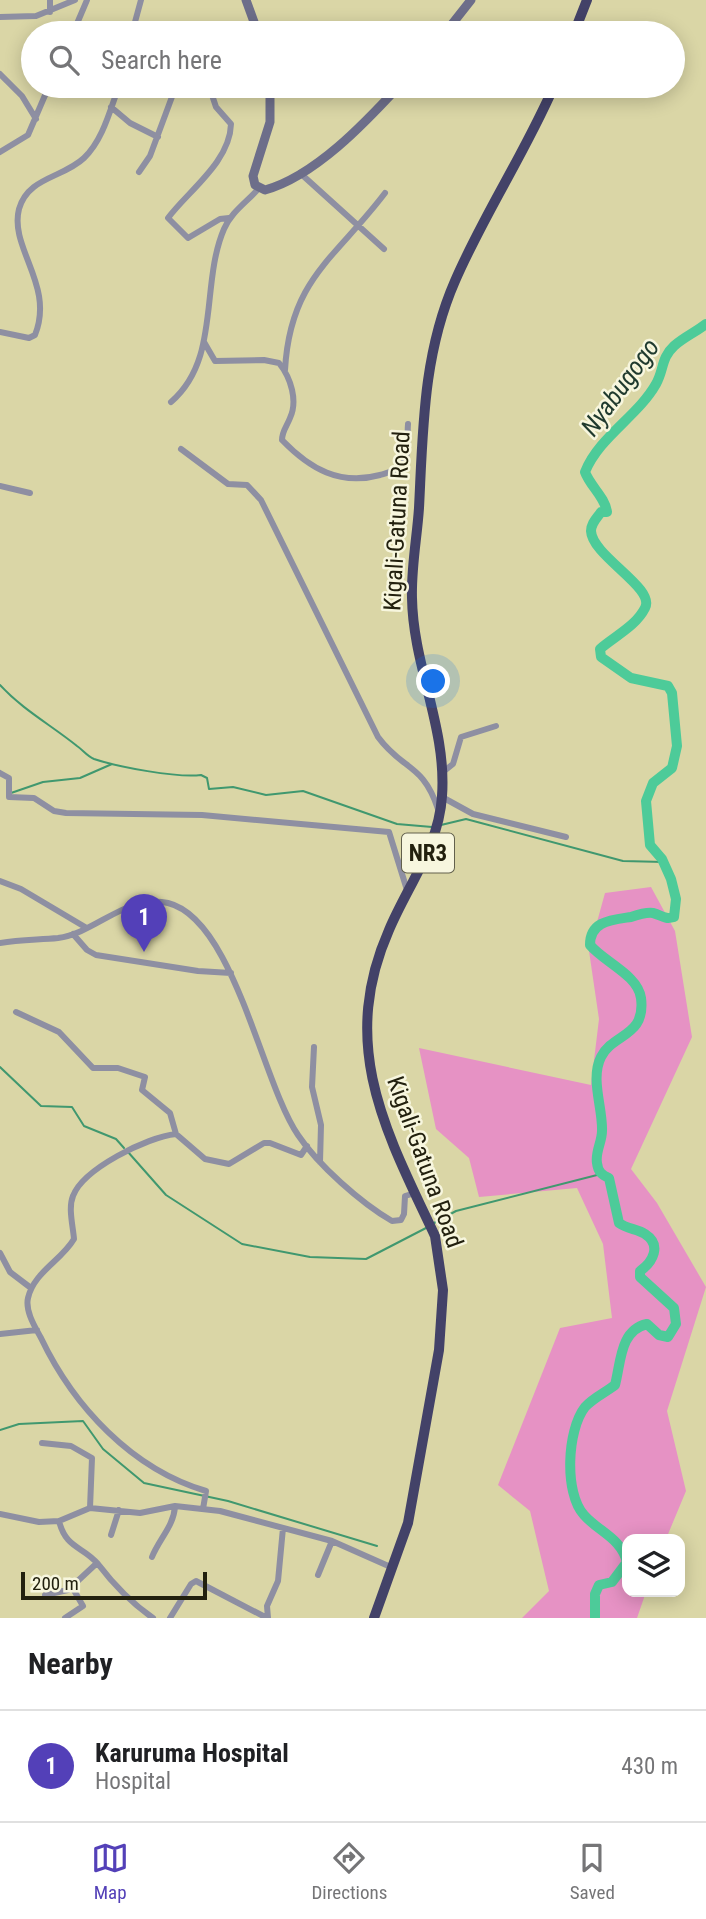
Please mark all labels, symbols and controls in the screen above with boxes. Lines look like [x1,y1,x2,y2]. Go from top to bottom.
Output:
search box [21,21,685,98]
icon: search [45,41,83,79]
text: Search here [101,45,222,75]
water label: Nyabugogo [575,333,665,441]
street label: Kigali-Gatuna Road [378,430,416,612]
your location [416,664,450,698]
road number: NR3 [402,834,454,873]
pin: 1 [121,894,167,952]
street label: Kigali-Gatuna Road [381,1073,469,1251]
map controls [622,1534,685,1597]
button: layers [622,1534,685,1597]
scale bar [21,1569,206,1601]
text: 200 m [32,1572,79,1595]
text: Nearby [28,1646,113,1681]
text: Karuruma Hospital [95,1738,289,1768]
text: 1 [45,1753,57,1780]
text: 430 m [621,1753,678,1780]
text: Hospital [95,1768,171,1795]
tab: Map [91,1839,129,1904]
tab: Directions [311,1839,387,1904]
tab: Saved [570,1839,615,1904]

